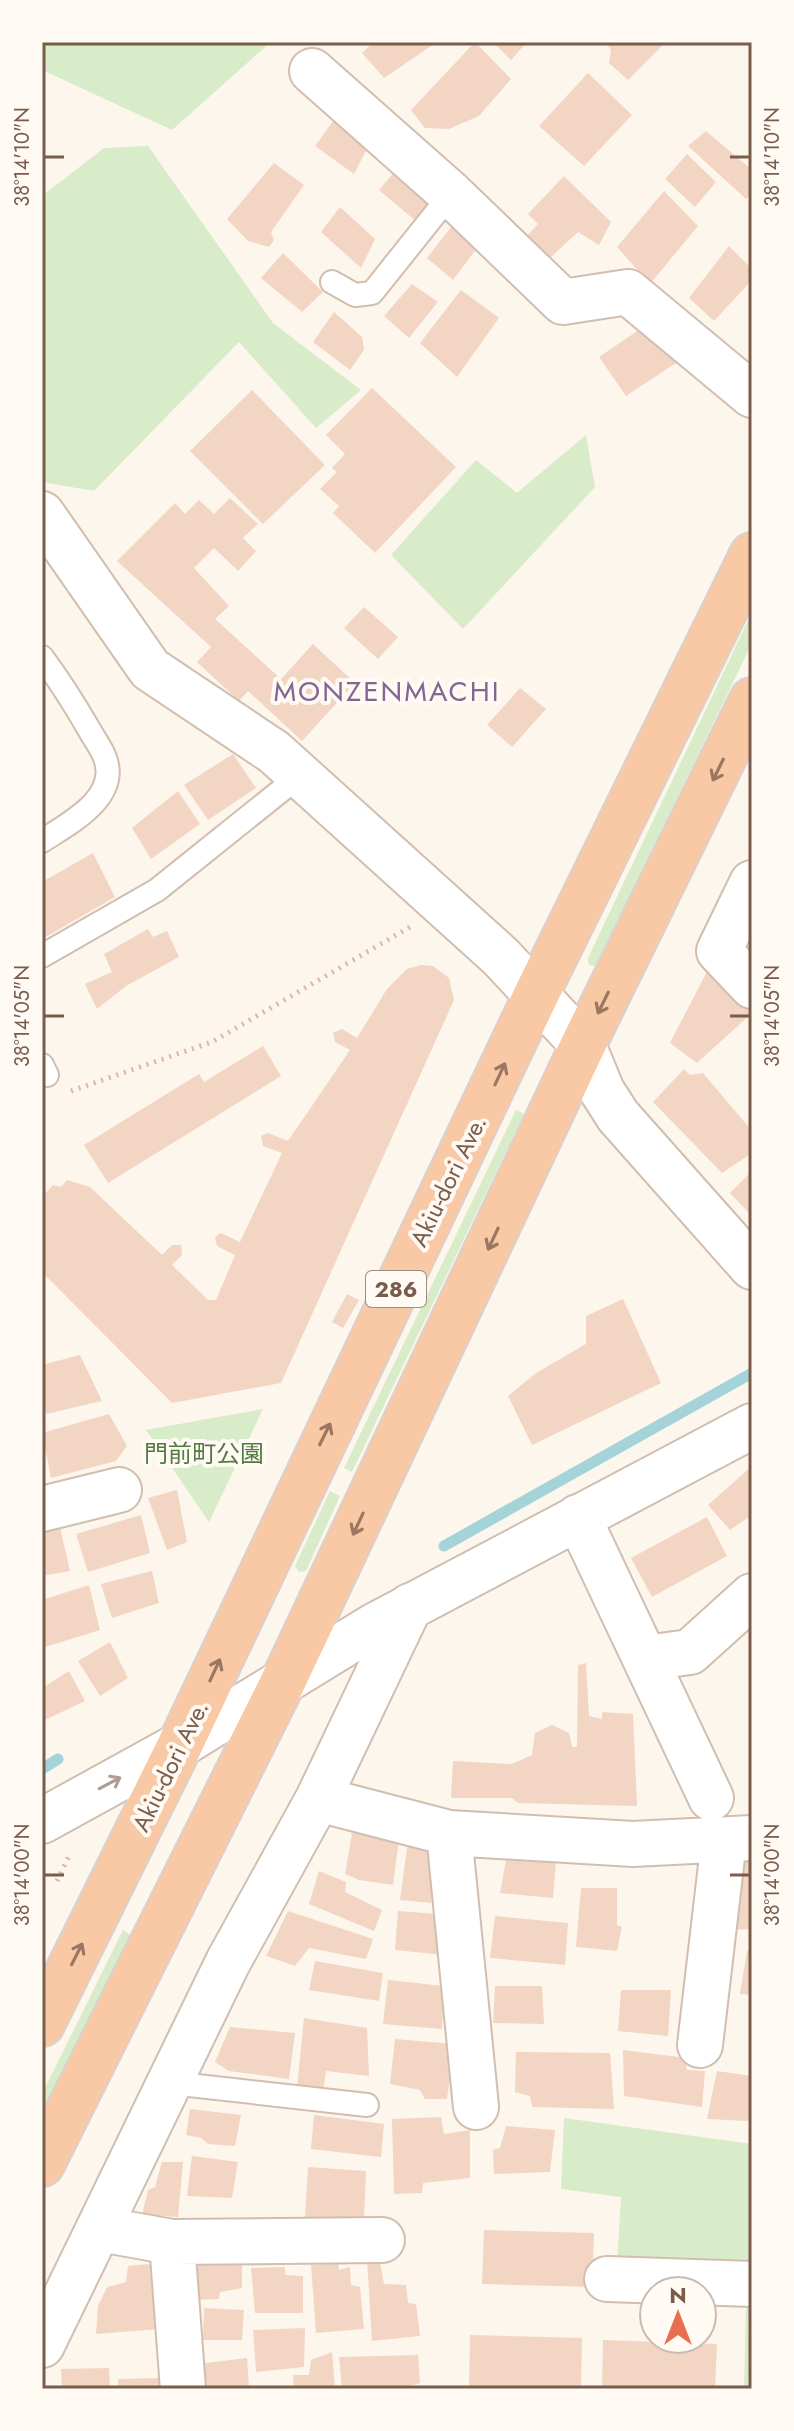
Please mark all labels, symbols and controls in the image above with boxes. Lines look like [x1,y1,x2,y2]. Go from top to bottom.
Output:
text: 38°14'10"N [8,107,37,207]
text: 38°14'10"N [758,107,787,207]
district label: MONZENMACHI [273,671,501,712]
one-way arrow [710,757,725,781]
text: 38°14'05"N [8,965,37,1067]
text: 38°14'05"N [758,965,787,1067]
one-way arrow [595,991,610,1015]
one-way arrow [493,1063,508,1087]
street label: Akiu-dori Ave. [401,1110,495,1252]
one-way arrow [485,1226,500,1250]
road number: 286 [366,1271,426,1307]
one-way arrow [318,1423,334,1447]
park label: 門前町公園 [144,1436,264,1471]
one-way arrow [350,1512,365,1536]
one-way arrow [208,1658,223,1682]
street label: Akiu-dori Ave. [123,1695,217,1837]
one-way arrow [97,1774,121,1790]
text: 38°14'00"N [8,1824,37,1926]
text: 38°14'00"N [758,1824,787,1926]
one-way arrow [70,1943,85,1967]
north arrow [638,2275,718,2355]
text: N [669,2279,687,2311]

